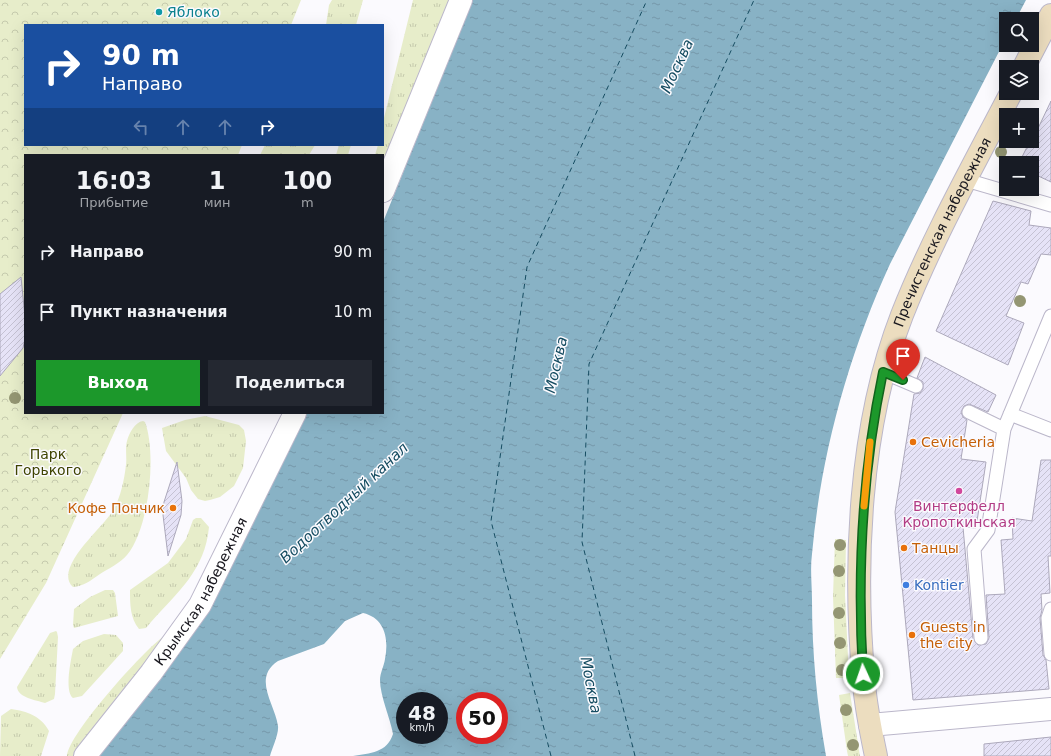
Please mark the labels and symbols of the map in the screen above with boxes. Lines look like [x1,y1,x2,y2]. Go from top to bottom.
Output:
place label: Яблоко [167,4,220,20]
marker: Яблоко [154,7,164,17]
water label: Москва [657,36,697,96]
street label: Пречистенская набережная [890,135,994,329]
water label: Москва [541,335,571,395]
pin [886,339,920,380]
place label: Cevicheria [921,434,995,450]
marker: Cevicheria [908,437,918,447]
water label: Водоотводный канал [276,439,412,567]
park label: Парк Горького [14,446,82,478]
marker: Винтерфелл Кропоткинская [954,486,964,496]
place label: Винтерфелл Кропоткинская [902,498,1016,530]
place label: Кофе Пончик [67,500,165,516]
marker: Кофе Пончик [168,503,178,513]
street label: Крымская набережная [151,515,250,669]
place label: Танцы [911,540,959,556]
marker: Танцы [899,543,909,553]
place label: Kontier [914,577,964,593]
marker: Kontier [901,580,911,590]
place label: Guests in thе city [920,619,986,651]
marker: Guests in thе city [907,630,917,640]
position arrow [842,653,884,695]
water label: Москва [577,655,605,715]
speed limit sign: 50 [456,692,508,744]

